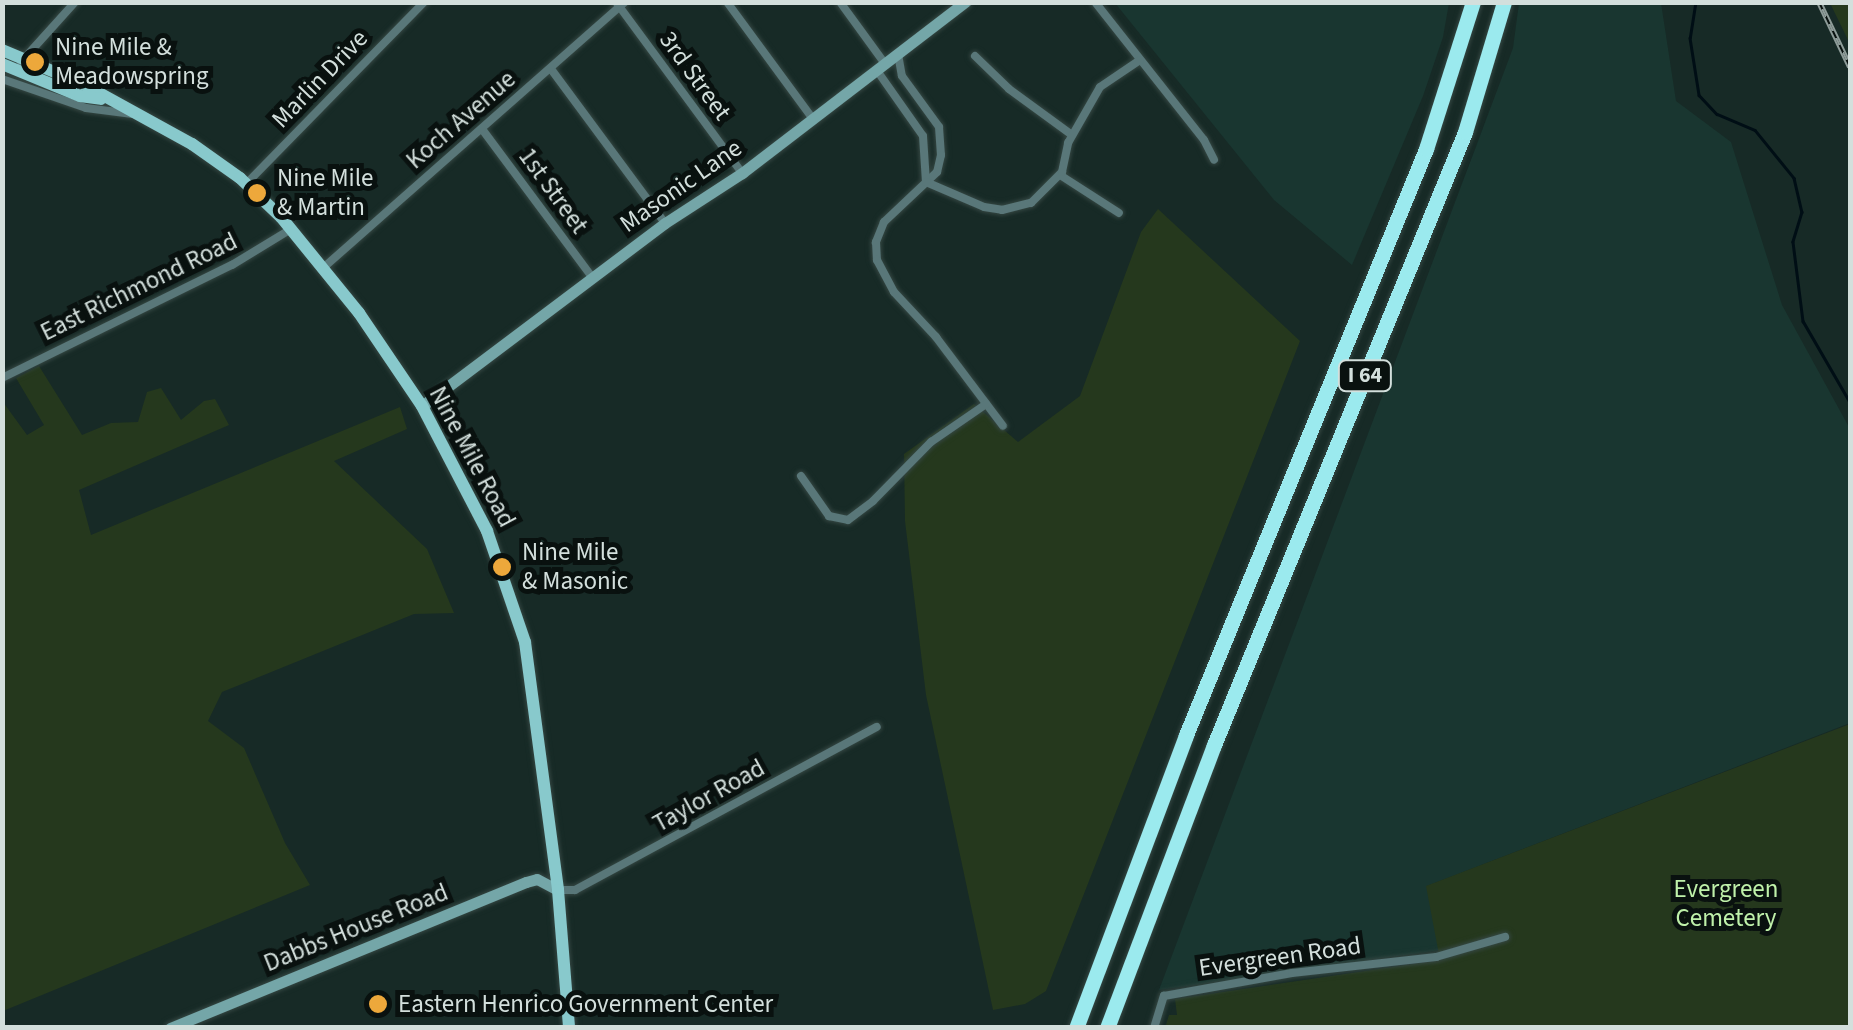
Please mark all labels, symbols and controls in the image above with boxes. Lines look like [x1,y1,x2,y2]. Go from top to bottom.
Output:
street label: Marlin Drive [266,24,374,134]
street label: 3rd Street [653,26,737,126]
place label: Nine Mile & Meadowspring [55,33,209,92]
marker: Nine Mile & Meadowspring [24,51,46,73]
street label: Koch Avenue [400,64,522,176]
street label: Masonic Lane [614,133,748,239]
street label: 1st Street [512,142,594,240]
place label: Nine Mile & Martin [277,164,373,223]
marker: Nine Mile & Martin [246,182,268,204]
street label: East Richmond Road [36,226,242,348]
road number: I 64 [1338,359,1392,393]
street label: Nine Mile Road [422,381,522,533]
place label: Nine Mile & Masonic [522,538,628,597]
marker: Nine Mile & Masonic [491,556,513,578]
street label: Taylor Road [648,753,770,839]
park label: Evergreen Cemetery [1674,875,1778,934]
street label: Dabbs House Road [260,877,452,979]
street label: Evergreen Road [1197,931,1363,983]
place label: Eastern Henrico Government Center [398,989,773,1019]
marker: Eastern Henrico Government Center [367,993,389,1015]

